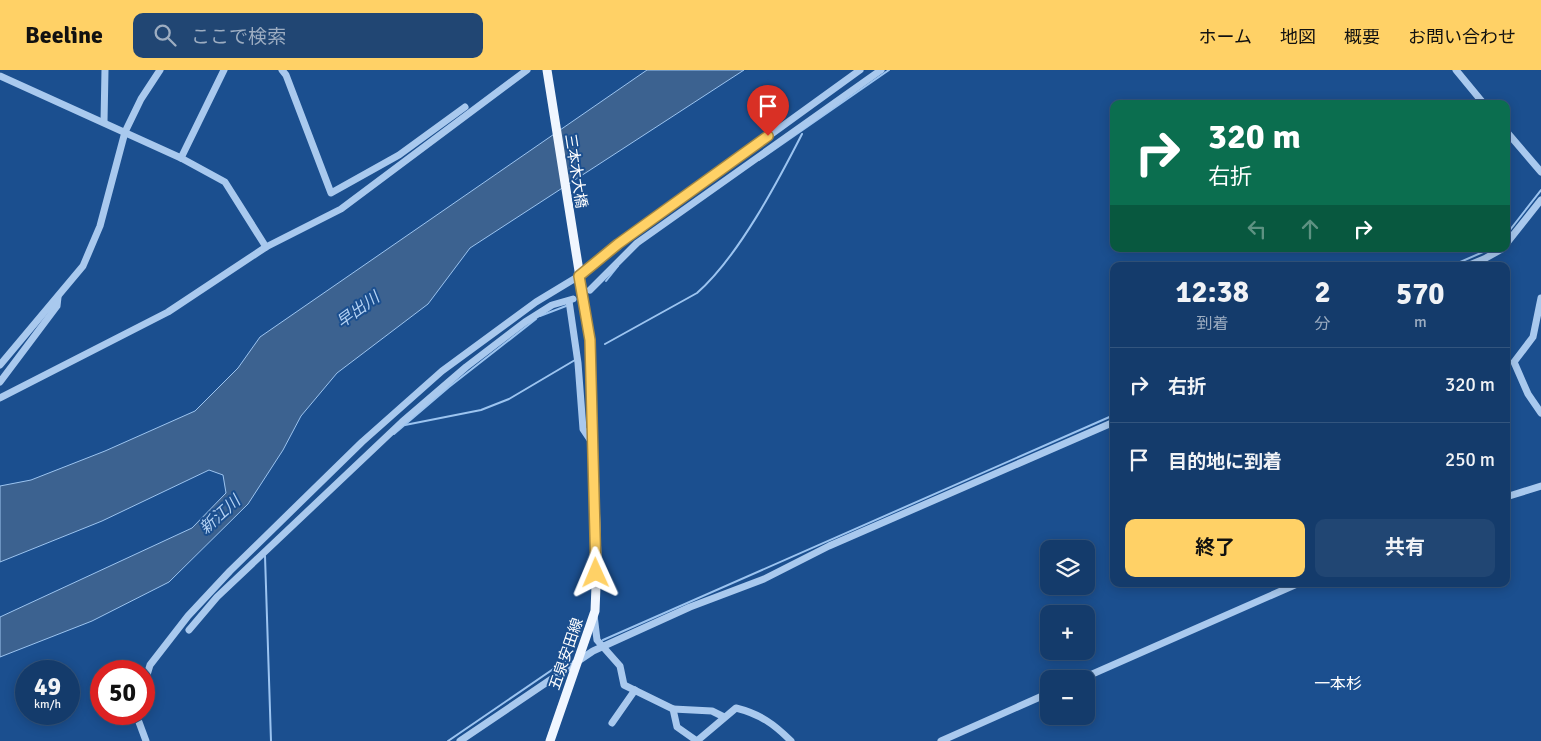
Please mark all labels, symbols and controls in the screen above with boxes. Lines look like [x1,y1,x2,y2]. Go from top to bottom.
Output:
search box [133,13,483,58]
text: Beeline [25,20,103,50]
icon: search [151,21,179,49]
text: ここで検索 [191,25,286,49]
text: ホーム [1199,26,1252,48]
text: 地図 [1280,26,1316,48]
text: 概要 [1344,26,1380,48]
text: お問い合わせ [1408,26,1516,48]
pin [747,85,789,136]
icon: arrive [754,92,782,120]
text: 320 m [1208,115,1301,158]
icon: right [1125,120,1190,185]
street label: 三本木大橋 [561,133,591,209]
text: 右折 [1208,163,1252,190]
icon: left [1243,215,1271,243]
icon: ahead [1296,215,1324,243]
icon: right [1349,215,1377,243]
text: 12:38 [1175,274,1249,311]
text: 2 [1314,274,1331,311]
text: 570 [1396,276,1445,313]
water label: 早出川 [333,287,385,332]
text: m [1414,312,1427,332]
text: 到着 [1196,314,1228,334]
text: 分 [1314,314,1331,334]
icon: right [1125,371,1153,399]
text: 320 m [1445,373,1495,397]
text: 右折 [1168,375,1206,399]
icon: arrive [1125,446,1153,474]
text: 250 m [1445,448,1495,472]
text: 目的地に到着 [1168,450,1282,474]
water label: 新江川 [195,490,246,538]
button: 終了 [1125,519,1305,577]
button: 共有 [1315,519,1495,577]
map controls [1040,540,1095,725]
button: layers [1040,540,1095,595]
position arrow [569,546,621,598]
button: + [1040,605,1095,660]
street label: 五泉安田線 [545,616,587,692]
speed limit sign: 50 [90,660,155,725]
button: − [1040,670,1095,725]
text: 49 [34,671,61,702]
district label: 一本杉 [1314,674,1362,694]
text: km/h [34,697,61,712]

